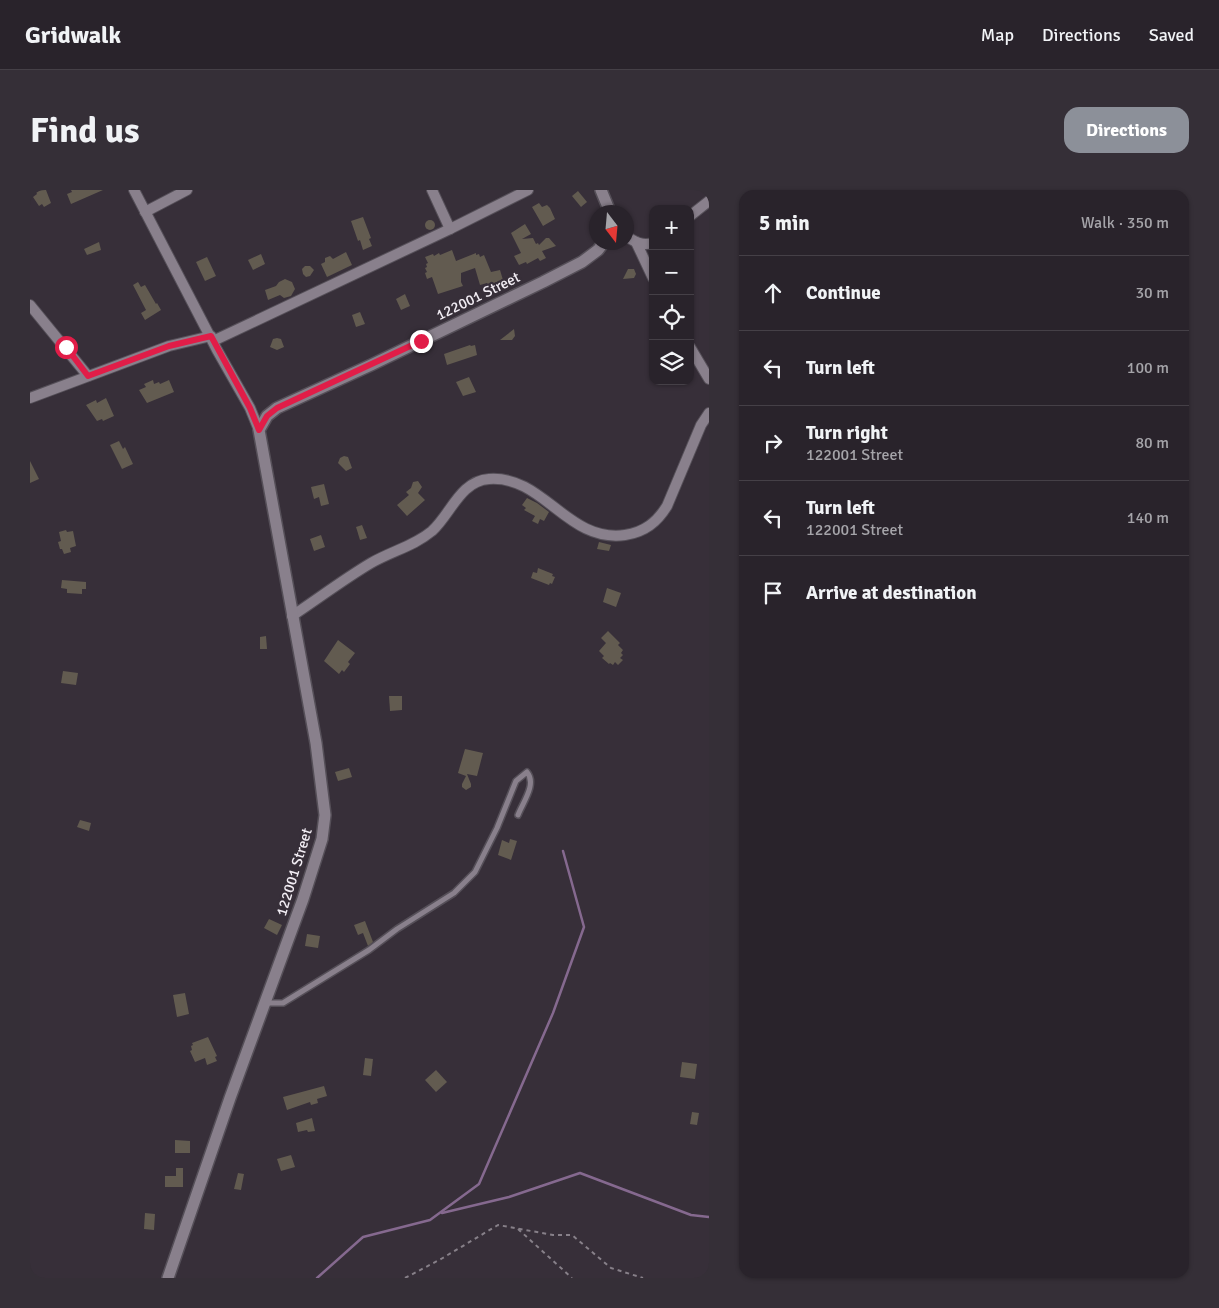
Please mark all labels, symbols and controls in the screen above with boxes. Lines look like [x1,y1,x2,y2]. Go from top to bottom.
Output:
text: Gridwalk [25,20,121,50]
text: Map [981,24,1014,46]
text: Directions [1042,24,1121,46]
text: Saved [1149,24,1194,46]
button: Directions [1064,107,1189,153]
text: Find us [30,109,140,152]
north arrow [589,205,634,250]
map controls [649,205,694,385]
button: + [649,205,694,250]
text: 5 min [759,210,810,236]
text: Walk · 350 m [1081,213,1169,233]
button: − [649,250,694,295]
street label: 122001 Street [433,268,523,324]
icon: ahead [759,279,787,307]
text: Continue [806,281,881,305]
text: 30 m [1135,283,1169,303]
button: locate [649,295,694,340]
route end [410,330,433,353]
route start [55,336,78,359]
button: layers [649,340,694,385]
icon: left [759,354,787,382]
text: Turn left [806,356,875,380]
text: 100 m [1127,358,1169,378]
text: Turn right [806,421,888,445]
icon: right [759,429,787,457]
text: 80 m [1135,433,1169,453]
text: 122001 Street [806,445,903,465]
text: Turn left [806,496,875,520]
icon: left [759,504,787,532]
text: 140 m [1127,508,1169,528]
text: 122001 Street [806,520,903,540]
icon: arrive [759,579,787,607]
text: Arrive at destination [806,581,977,605]
street label: 122001 Street [272,826,316,918]

